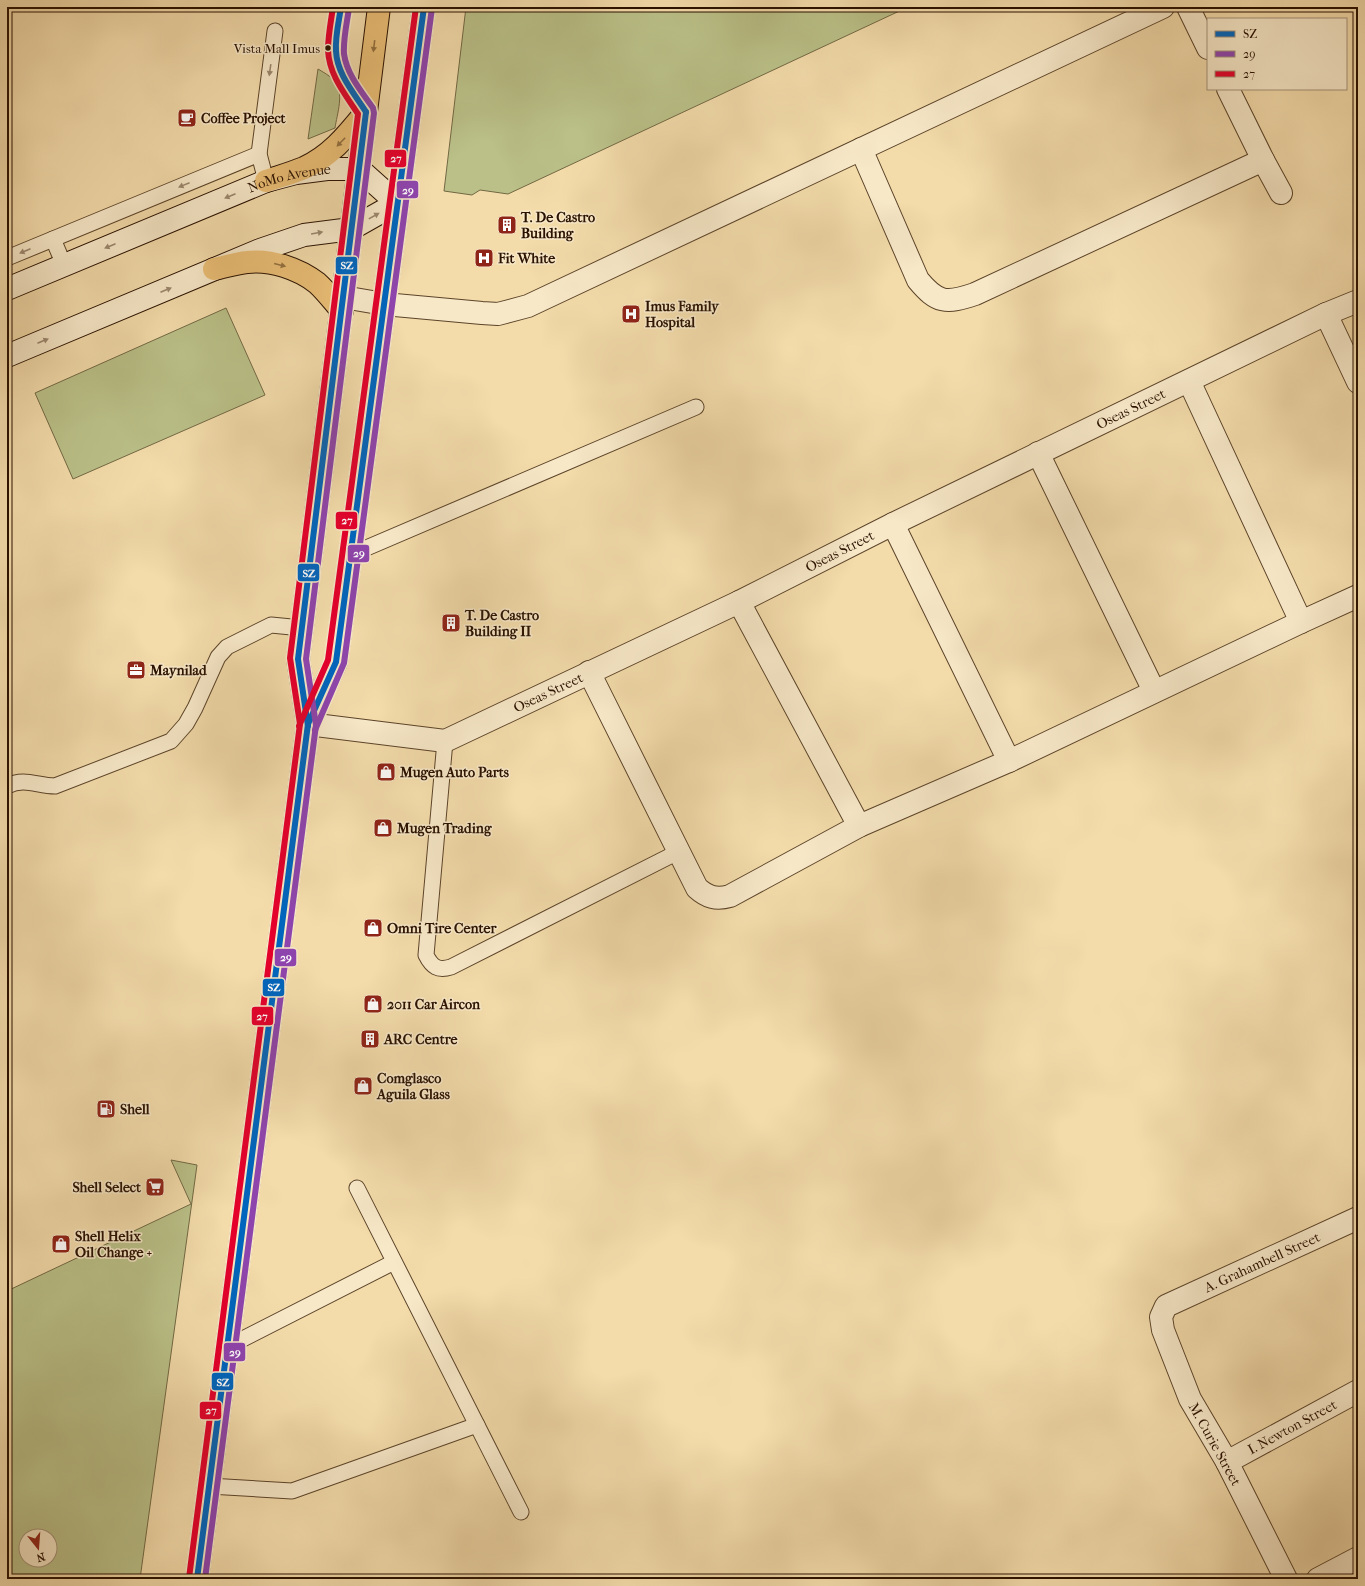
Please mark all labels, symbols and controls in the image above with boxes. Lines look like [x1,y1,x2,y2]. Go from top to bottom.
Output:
legend [1207,18,1347,90]
text: SZ [1243,27,1257,41]
one-way arrow [371,40,378,52]
place label: Vista Mall Imus [233,41,320,56]
marker: Vista Mall Imus [323,43,333,53]
text: 29 [1243,47,1255,61]
one-way arrow [267,64,273,76]
text: 27 [1243,67,1255,81]
cafe icon: Coffee Project [176,107,198,129]
place label: Coffee Project [201,110,287,127]
one-way arrow [336,137,345,147]
line badge: 27 [384,149,407,168]
text: 27 [391,152,402,165]
street label: NoMo Avenue [245,161,331,197]
line badge: 29 [396,180,419,199]
one-way arrow [178,182,190,188]
text: 29 [402,184,414,197]
one-way arrow [224,193,235,199]
place label: T. De Castro Building [520,209,595,242]
one-way arrow [369,213,380,220]
building icon: T. De Castro Building [496,214,518,236]
one-way arrow [310,230,323,236]
one-way arrow [103,244,115,250]
hospital icon: Fit White [473,247,495,269]
one-way arrow [19,248,31,254]
place label: Fit White [497,250,555,267]
line badge: SZ [335,256,358,275]
text: SZ [340,259,354,272]
one-way arrow [274,263,286,269]
one-way arrow [160,286,172,292]
place label: Imus Family Hospital [645,298,720,331]
hospital icon: Imus Family Hospital [620,303,642,325]
one-way arrow [37,338,49,344]
street label: Oseas Street [1093,385,1168,433]
line badge: 27 [335,511,358,530]
text: 27 [342,514,353,527]
street label: Oseas Street [803,527,877,576]
line badge: 29 [347,544,370,563]
text: 29 [353,547,365,560]
line badge: SZ [297,563,320,582]
text: SZ [302,567,316,580]
place label: T. De Castro Building II [464,607,539,640]
building icon: T. De Castro Building II [440,612,462,634]
office icon: Maynilad [125,659,147,681]
place label: Maynilad [149,662,208,679]
street label: Oseas Street [511,669,586,716]
shop icon: Mugen Auto Parts [375,761,397,783]
place label: Mugen Auto Parts [399,764,510,781]
shop icon: Mugen Trading [372,817,394,839]
place label: Mugen Trading [396,820,492,837]
shop icon: Omni Tire Center [362,917,384,939]
place label: Omni Tire Center [387,920,497,937]
line badge: 29 [274,948,297,967]
text: 29 [280,951,292,964]
line badge: SZ [262,978,285,997]
text: SZ [267,981,281,994]
shop icon: 2011 Car Aircon [362,993,384,1015]
place label: 2011 Car Aircon [387,996,481,1013]
line badge: 27 [251,1006,274,1026]
text: 27 [257,1010,268,1023]
building icon: ARC Centre [359,1028,381,1050]
place label: ARC Centre [383,1031,458,1048]
place label: Comglasco Aguila Glass [376,1070,451,1103]
shop icon: Comglasco Aguila Glass [352,1075,374,1097]
fuel station icon: Shell [95,1098,117,1120]
place label: Shell [120,1101,150,1118]
supermarket icon: Shell Select [144,1176,166,1198]
place label: Shell Select [72,1179,142,1196]
place label: Shell Helix Oil Change + [75,1228,152,1261]
street label: A. Grahambell Street [1201,1229,1323,1297]
shop icon: Shell Helix Oil Change + [50,1233,72,1255]
line badge: 29 [223,1342,246,1362]
text: 29 [229,1346,241,1359]
line badge: SZ [211,1372,234,1391]
text: SZ [216,1376,230,1389]
street label: I. Newton Street [1245,1396,1340,1458]
street label: M. Curie Street [1185,1400,1244,1489]
line badge: 27 [199,1401,222,1420]
text: 27 [206,1404,217,1417]
north arrow [18,1528,58,1568]
text: N [34,1550,47,1565]

